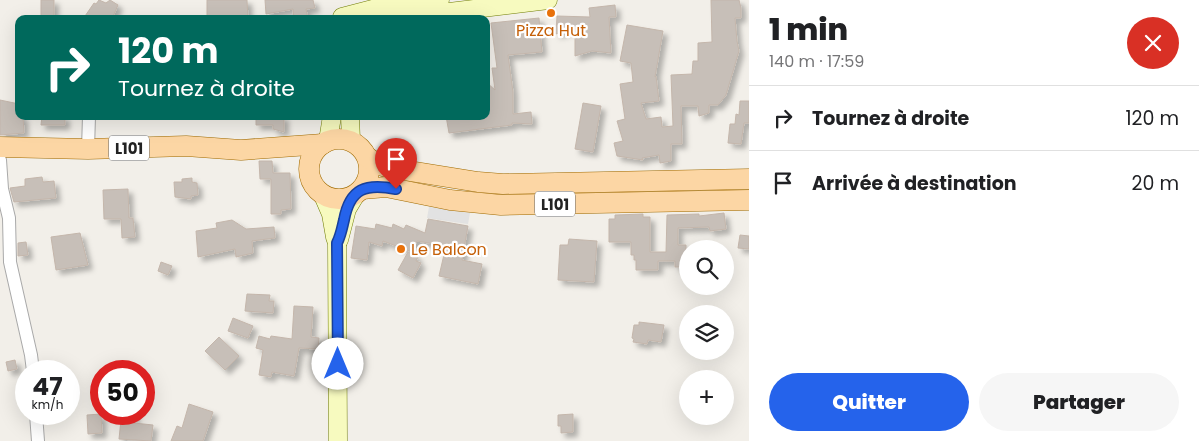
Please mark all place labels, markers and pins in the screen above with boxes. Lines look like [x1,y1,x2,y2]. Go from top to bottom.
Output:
marker: Pizza Hut [545,7,557,19]
place label: Pizza Hut [516,19,586,42]
pin [375,138,417,189]
place label: Le Balcon [411,238,487,261]
marker: Le Balcon [395,243,407,255]

